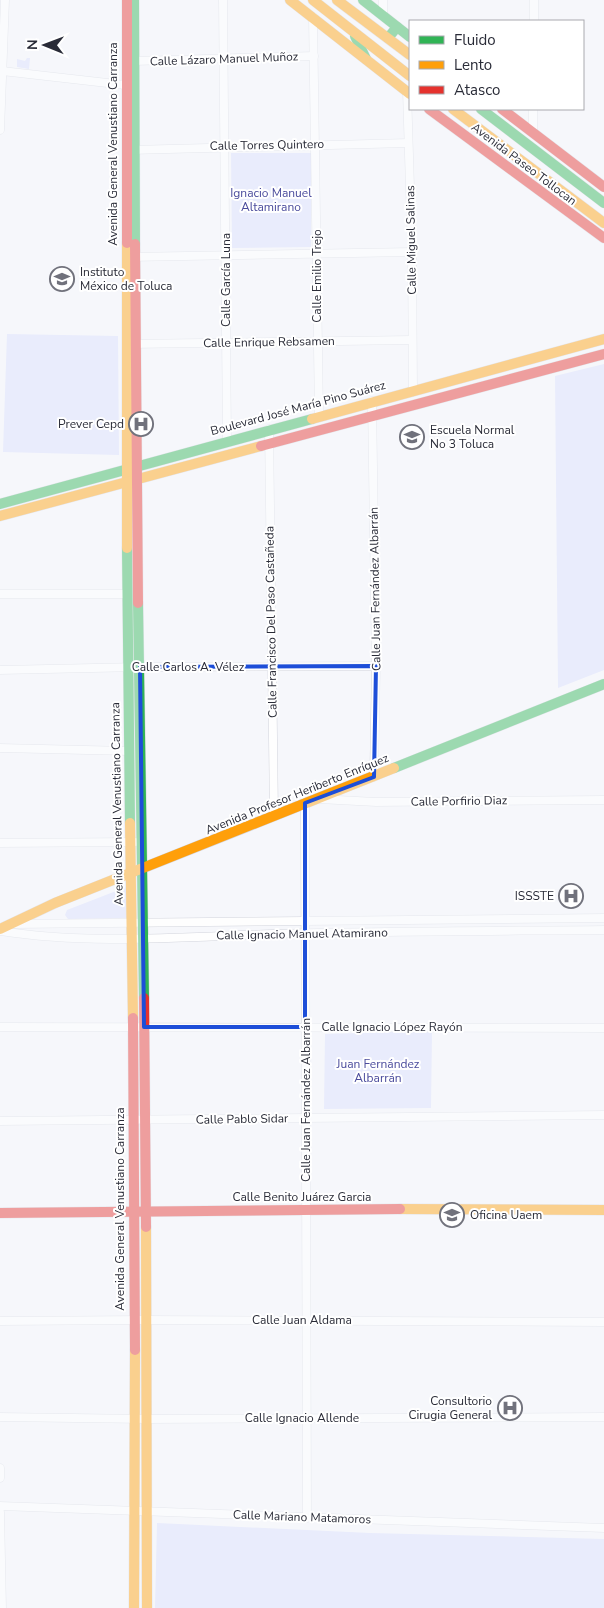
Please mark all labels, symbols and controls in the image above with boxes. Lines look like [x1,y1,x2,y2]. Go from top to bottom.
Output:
north arrow [20,20,70,70]
legend [409,20,584,110]
text: Fluido [454,30,496,50]
text: N [23,39,42,50]
street label: Avenida General Venustiano Carranza [105,42,121,246]
street label: Calle Lázaro Manuel Muñoz [149,48,299,70]
text: Lento [454,55,492,75]
text: Atasco [454,80,500,100]
street label: Avenida Paseo Tollocan [468,119,580,209]
street label: Calle Torres Quintero [210,136,325,154]
park label: Ignacio Manuel Altamirano [230,185,312,215]
street label: Calle Miguel Salinas [402,185,420,295]
street label: Calle Emilio Trejo [309,229,325,323]
street label: Calle García Luna [218,233,234,327]
place label: Instituto México de Toluca [80,264,172,294]
school or university icon: Instituto México de Toluca [49,266,75,292]
street label: Calle Enrique Rebsamen [203,333,335,351]
street label: Boulevard José María Pino Suárez [209,377,388,439]
hospital icon: Prever Cepd [128,411,154,437]
place label: Prever Cepd [58,416,124,432]
place label: Escuela Normal No 3 Toluca [430,422,515,452]
school or university icon: Escuela Normal No 3 Toluca [399,424,425,450]
street label: Calle Juan Fernández Albarrán [366,507,384,671]
street label: Calle Francisco Del Paso Castañeda [261,526,281,718]
street label: Calle Carlos A. Vélez [132,659,245,675]
street label: Avenida General Venustiano Carranza [107,702,127,906]
street label: Avenida Profesor Heriberto Enríquez [203,750,391,838]
street label: Calle Porfirio Diaz [411,792,508,810]
hospital icon: ISSSTE [558,883,584,909]
place label: ISSSTE [515,888,554,904]
street label: Calle Ignacio Manuel Atamirano [216,924,388,943]
street label: Calle Juan Fernández Albarrán [298,1018,314,1182]
street label: Calle Ignacio López Rayón [321,1019,463,1035]
park label: Juan Fernández Albarrán [336,1056,420,1086]
street label: Avenida General Venustiano Carranza [112,1107,128,1311]
street label: Calle Pablo Sidar [196,1110,289,1128]
street label: Calle Benito Juárez Garcia [233,1189,371,1205]
school or university icon: Oficina Uaem [439,1202,465,1228]
place label: Oficina Uaem [470,1207,542,1223]
street label: Calle Juan Aldama [252,1312,352,1328]
place label: Consultorio Cirugia General [408,1393,492,1423]
hospital icon: Consultorio Cirugia General [497,1395,523,1421]
street label: Calle Ignacio Allende [245,1410,359,1426]
street label: Calle Mariano Matamoros [233,1507,372,1527]

